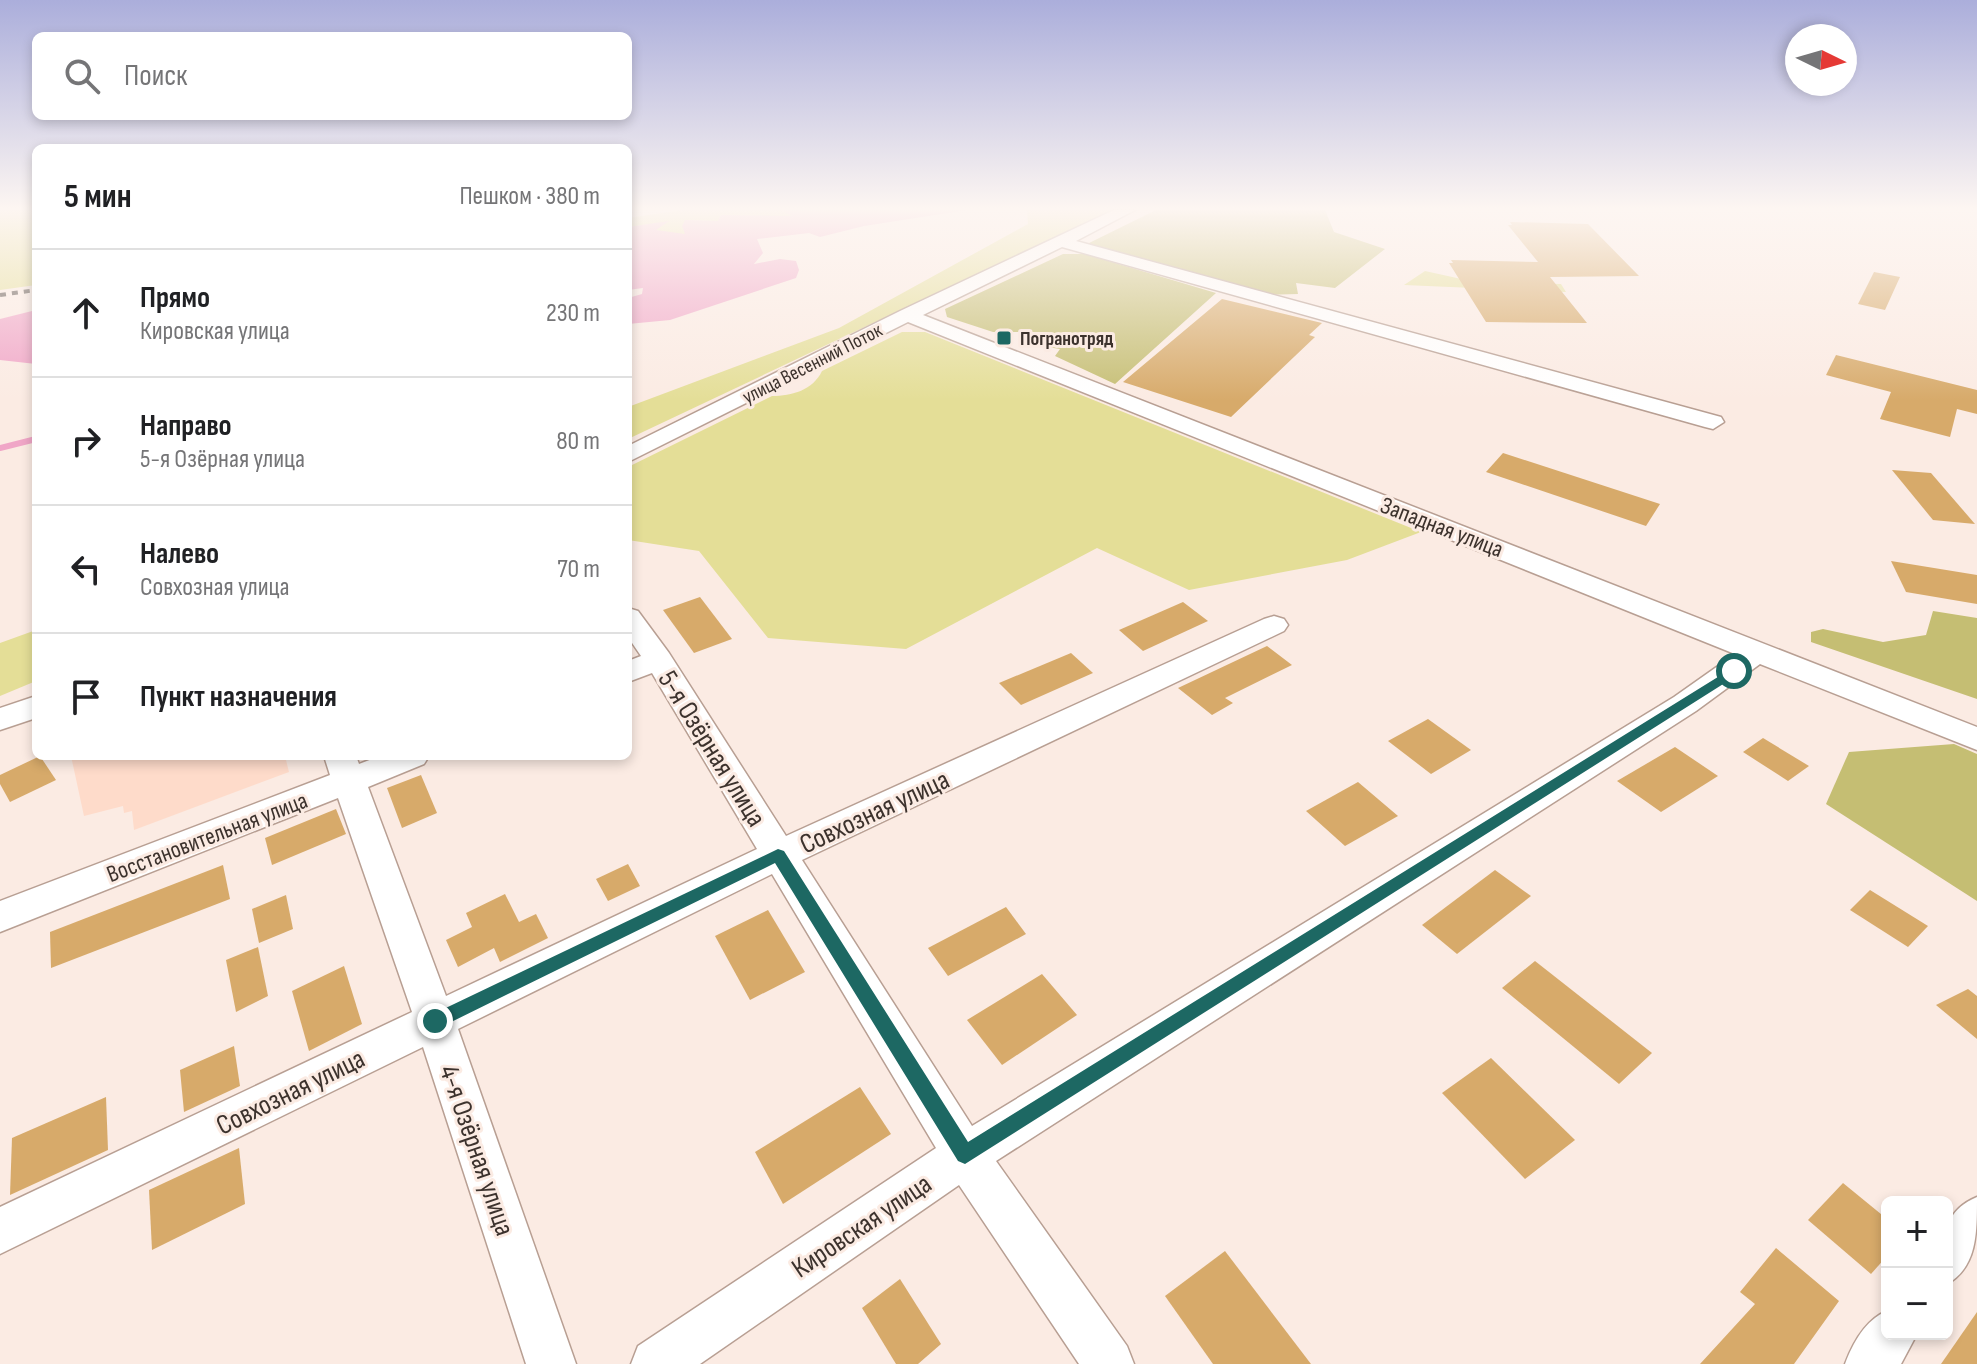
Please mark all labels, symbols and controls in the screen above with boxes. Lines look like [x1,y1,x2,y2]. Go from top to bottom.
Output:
north arrow [1785,24,1857,96]
search box [32,32,632,120]
icon: search [60,54,104,98]
text: Поиск [124,58,187,94]
text: 5 мин [64,176,132,217]
text: Пешком · 380 m [459,181,600,212]
text: Прямо [140,280,210,316]
icon: ahead [64,291,108,335]
text: 230 m [546,298,600,329]
text: Кировская улица [140,316,290,347]
street label: улица Весенний Поток [739,318,887,409]
place label: Погранотряд [1020,327,1114,351]
marker: Погранотряд [995,329,1013,347]
text: Направо [140,408,232,444]
icon: right [64,419,108,463]
text: 80 m [556,426,600,457]
text: 5-я Озёрная улица [140,444,305,475]
street label: Западная улица [1376,491,1507,564]
text: Налево [140,536,219,572]
icon: left [64,547,108,591]
text: 70 m [557,554,600,585]
text: Совхозная улица [140,572,290,603]
route start [1716,653,1752,689]
street label: 5-я Озёрная улица [651,665,773,833]
icon: arrive [64,675,108,719]
text: Пункт назначения [140,679,337,715]
street label: Совхозная улица [795,763,955,861]
street label: Восстановительная улица [103,786,312,889]
route end [417,1003,453,1039]
street label: Совхозная улица [211,1042,370,1142]
street label: 4-я Озёрная улица [432,1061,521,1240]
street label: Кировская улица [786,1167,938,1285]
map controls [1881,1196,1953,1340]
button: + [1881,1196,1953,1268]
button: − [1881,1268,1953,1340]

